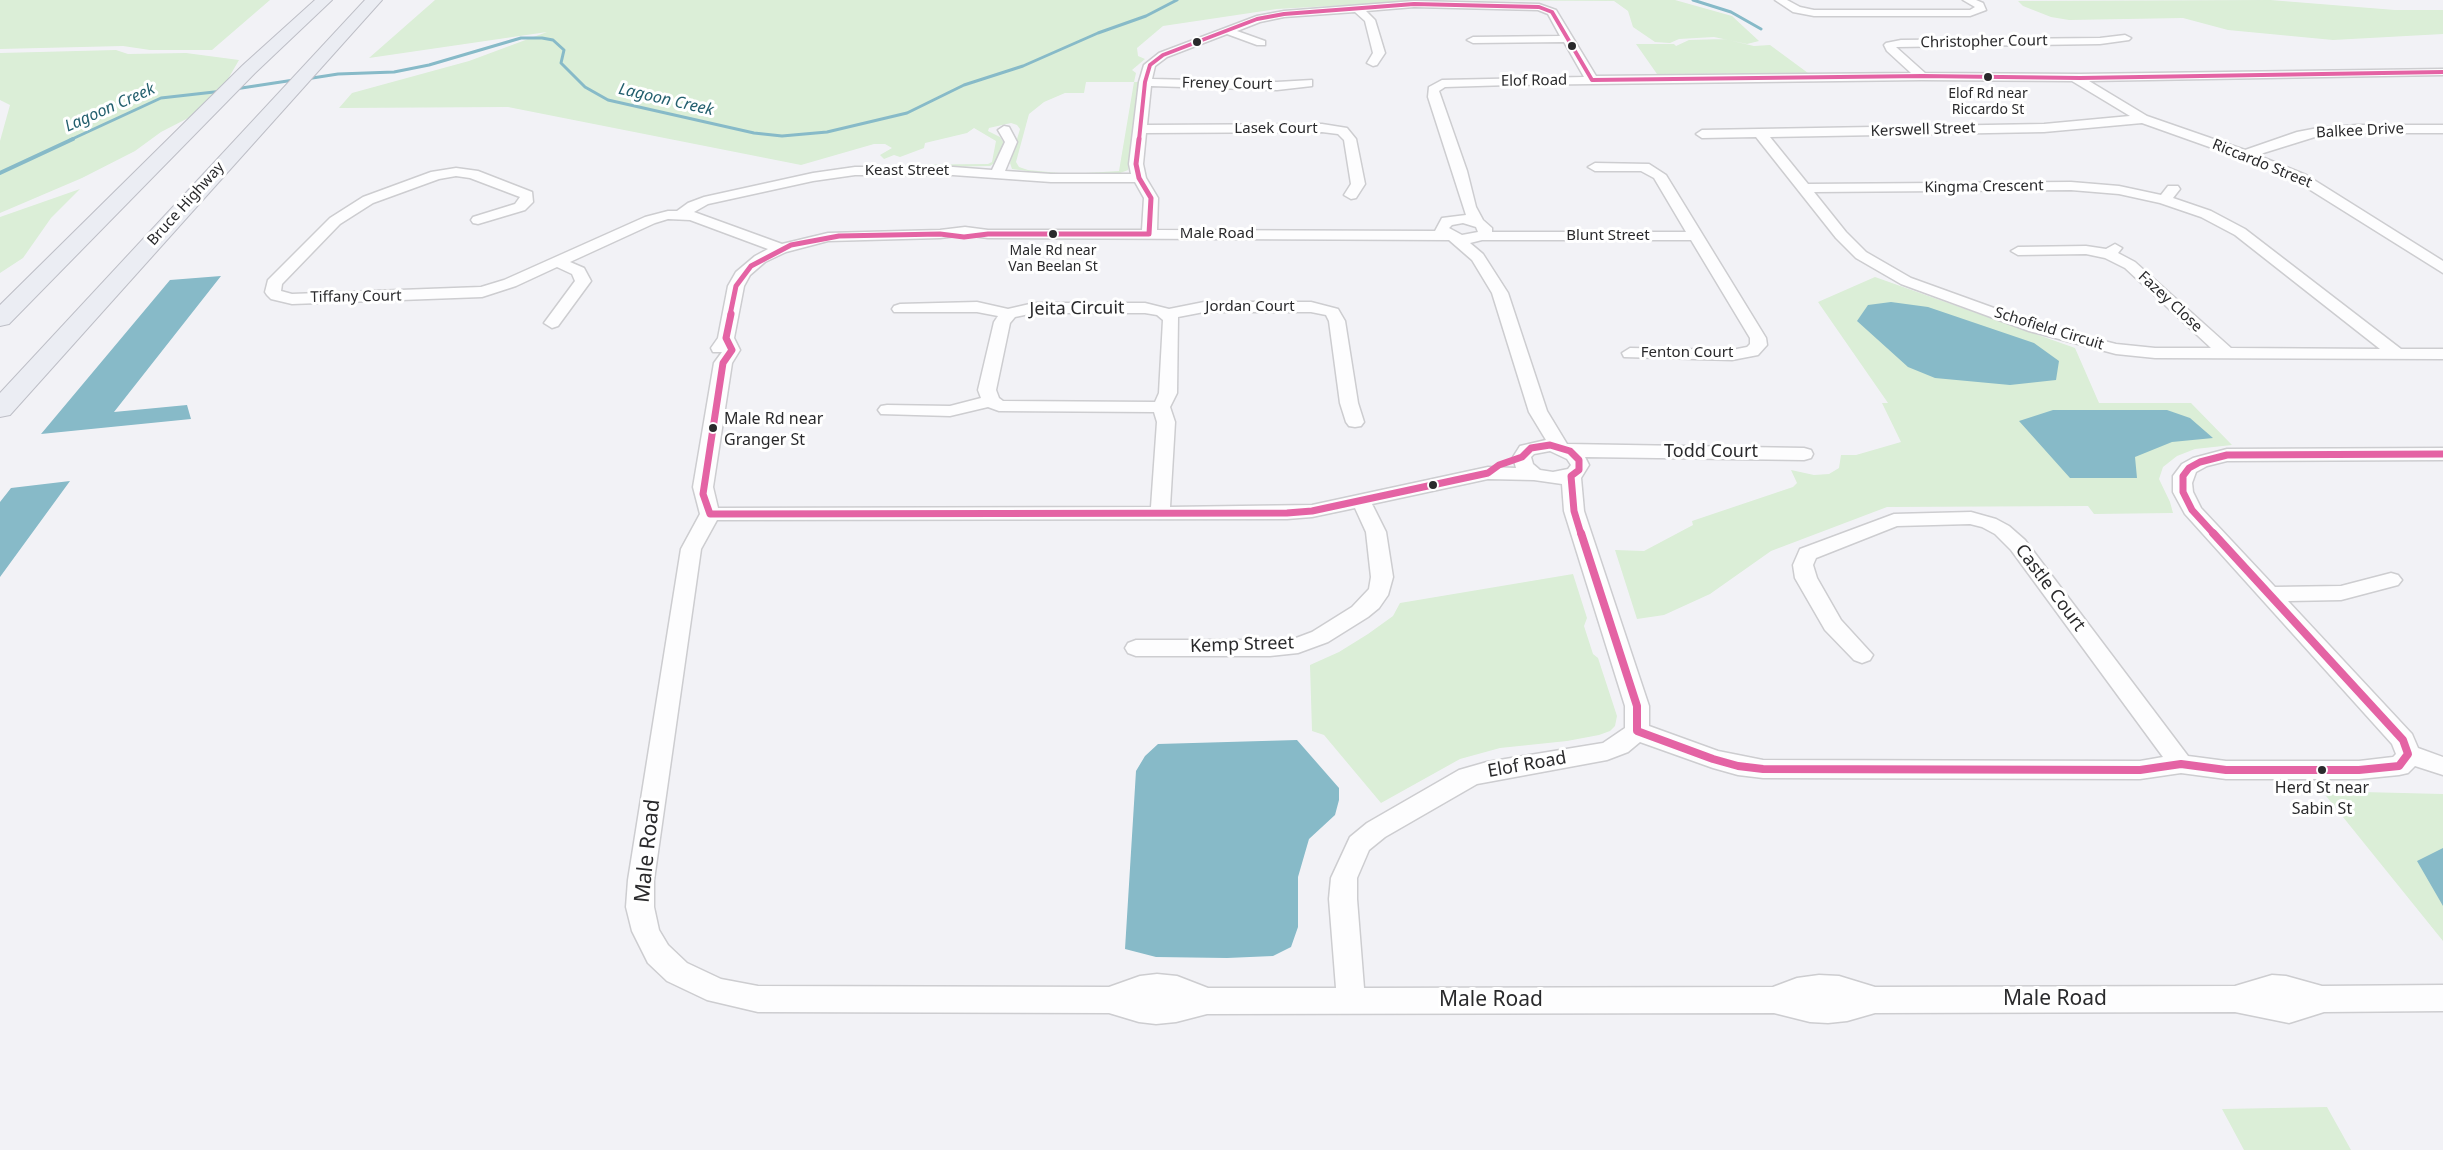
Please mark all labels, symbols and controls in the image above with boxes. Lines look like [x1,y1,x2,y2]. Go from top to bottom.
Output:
street label: Christopher Court [1920,32,2048,52]
unlabelled marker [1191,36,1203,48]
unlabelled marker [1566,40,1578,52]
street label: Elof Road [1501,71,1567,91]
marker: Elof Rd near Riccardo St [1982,71,1994,83]
street label: Freney Court [1182,74,1272,94]
water label: Lagoon Creek [62,80,158,136]
water label: Lagoon Creek [617,80,715,120]
place label: Elof Rd near Riccardo St [1948,86,2028,118]
street label: Kerswell Street [1870,119,1976,141]
street label: Lasek Court [1234,120,1318,138]
street label: Balkee Drive [2316,120,2404,142]
street label: Riccardo Street [2209,136,2315,192]
street label: Bruce Highway [144,159,228,249]
street label: Keast Street [865,162,949,180]
street label: Kingma Crescent [1924,177,2044,197]
street label: Male Road [1180,225,1254,243]
street label: Blunt Street [1566,227,1650,245]
marker: Male Rd near Van Beelan St [1047,228,1059,240]
place label: Male Rd near Van Beelan St [1008,243,1098,276]
street label: Fazey Close [2134,268,2206,336]
street label: Tiffany Court [310,287,402,307]
street label: Jeita Circuit [1029,297,1125,321]
street label: Jordan Court [1205,298,1295,316]
street label: Schofield Circuit [1992,304,2106,354]
street label: Fenton Court [1641,344,1733,362]
place label: Male Rd near Granger St [724,409,823,447]
marker: Male Rd near Granger St [707,422,719,434]
street label: Todd Court [1664,441,1758,463]
unlabelled marker [1427,479,1439,491]
street label: Castle Court [2010,540,2090,636]
street label: Kemp Street [1190,632,1294,658]
street label: Elof Road [1486,747,1568,783]
marker: Herd St near Sabin St [2316,764,2328,776]
place label: Herd St near Sabin St [2275,778,2369,816]
street label: Male Road [630,798,666,904]
street label: Male Road [2003,986,2107,1012]
street label: Male Road [1439,987,1543,1013]

